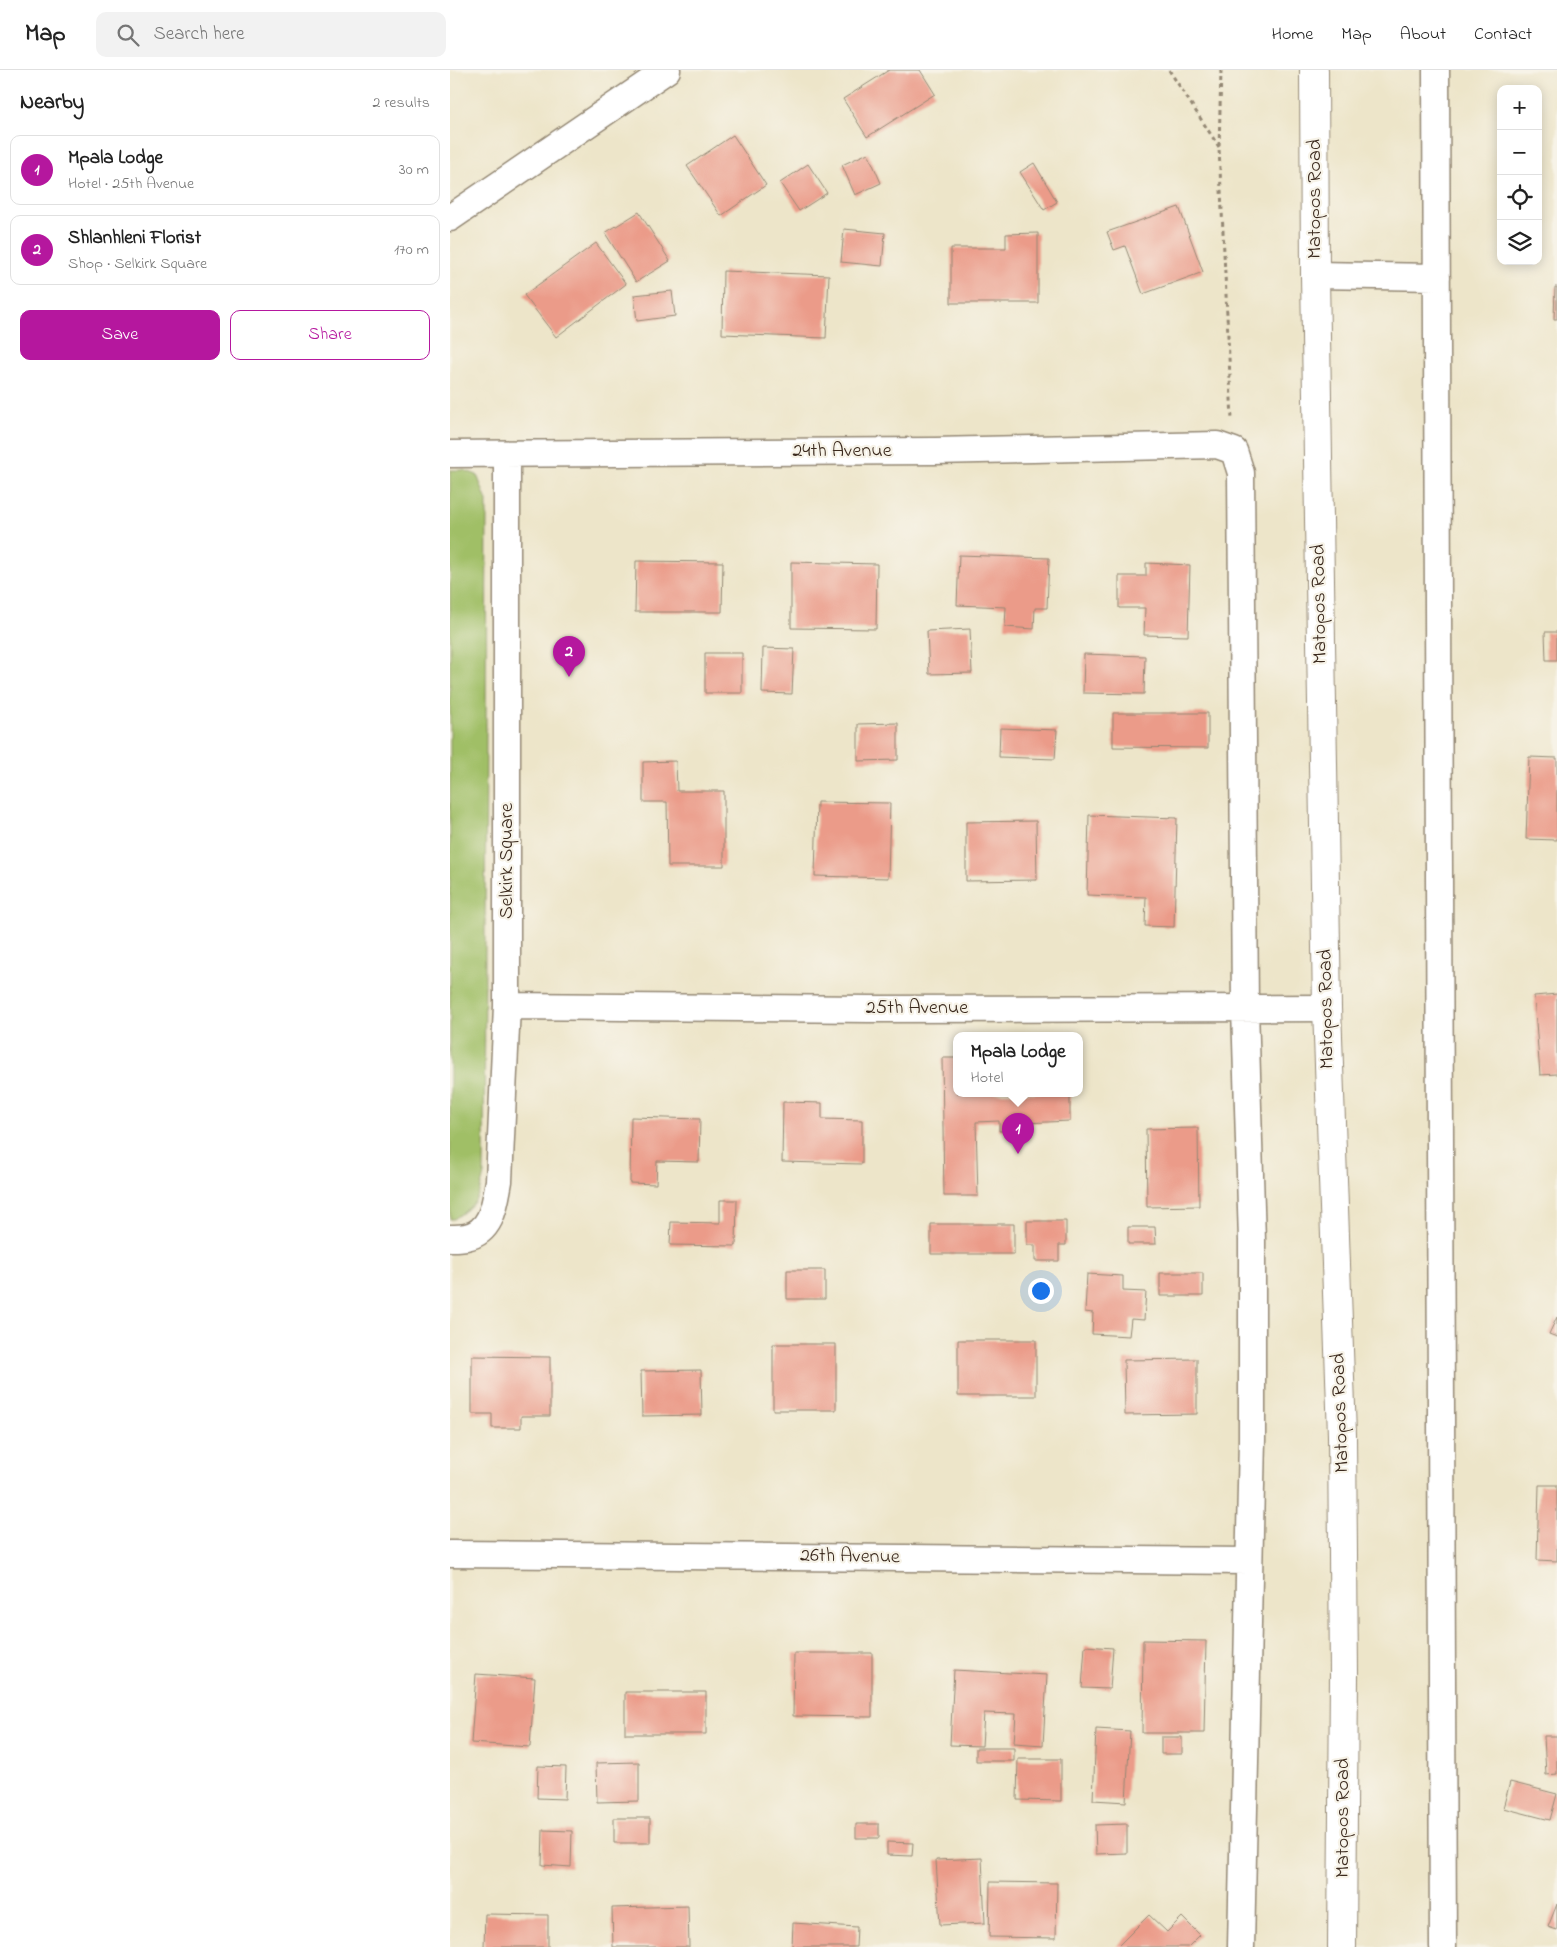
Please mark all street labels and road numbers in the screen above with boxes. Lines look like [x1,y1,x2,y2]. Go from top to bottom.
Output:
street label: Matopos Road [1301,139,1330,259]
street label: 24th Avenue [792,437,892,466]
street label: Matopos Road [1304,544,1336,664]
street label: Selkirk Square [493,803,522,919]
street label: Matopos Road [1311,949,1343,1069]
street label: 25th Avenue [866,994,968,1023]
street label: Matopos Road [1324,1353,1358,1473]
street label: 26th Avenue [800,1542,900,1572]
street label: Matopos Road [1329,1758,1358,1878]

